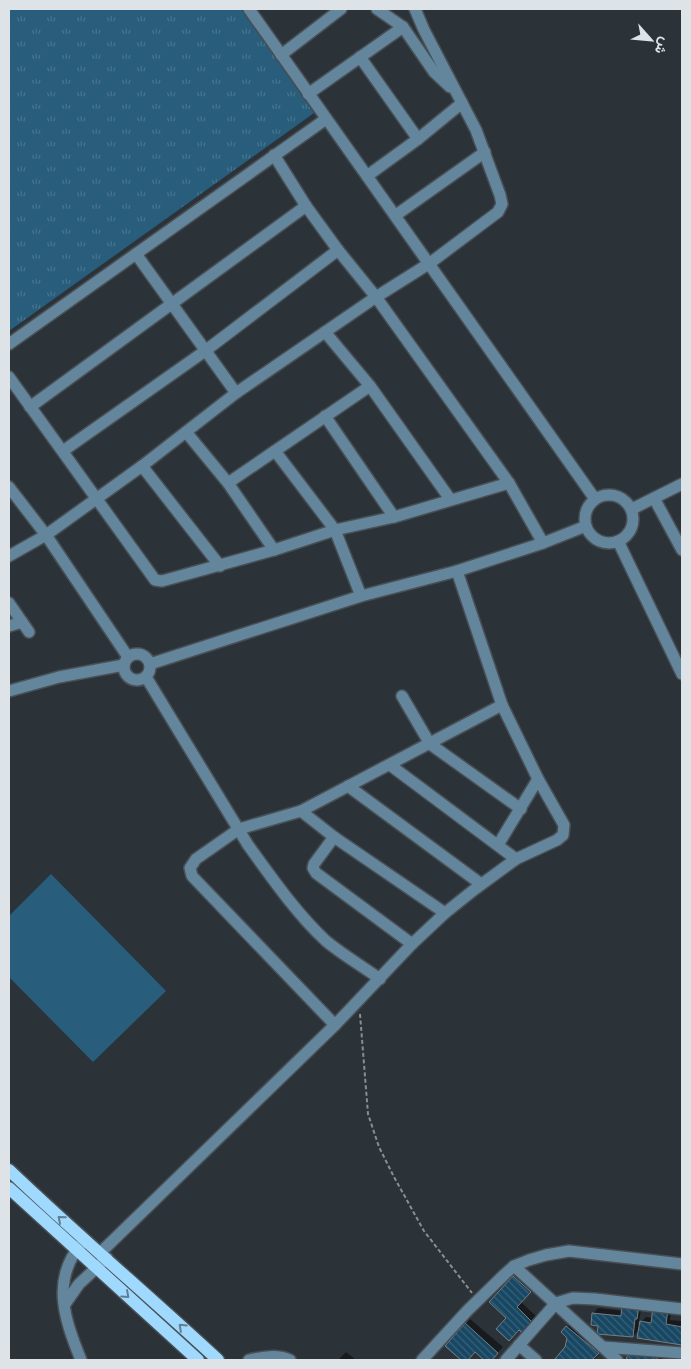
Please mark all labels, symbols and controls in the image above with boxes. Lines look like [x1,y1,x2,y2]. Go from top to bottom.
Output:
north arrow [626,15,676,65]
text: ش [650,34,674,58]
one-way arrow [58,1216,67,1225]
one-way arrow [120,1289,129,1298]
one-way arrow [179,1324,188,1333]

